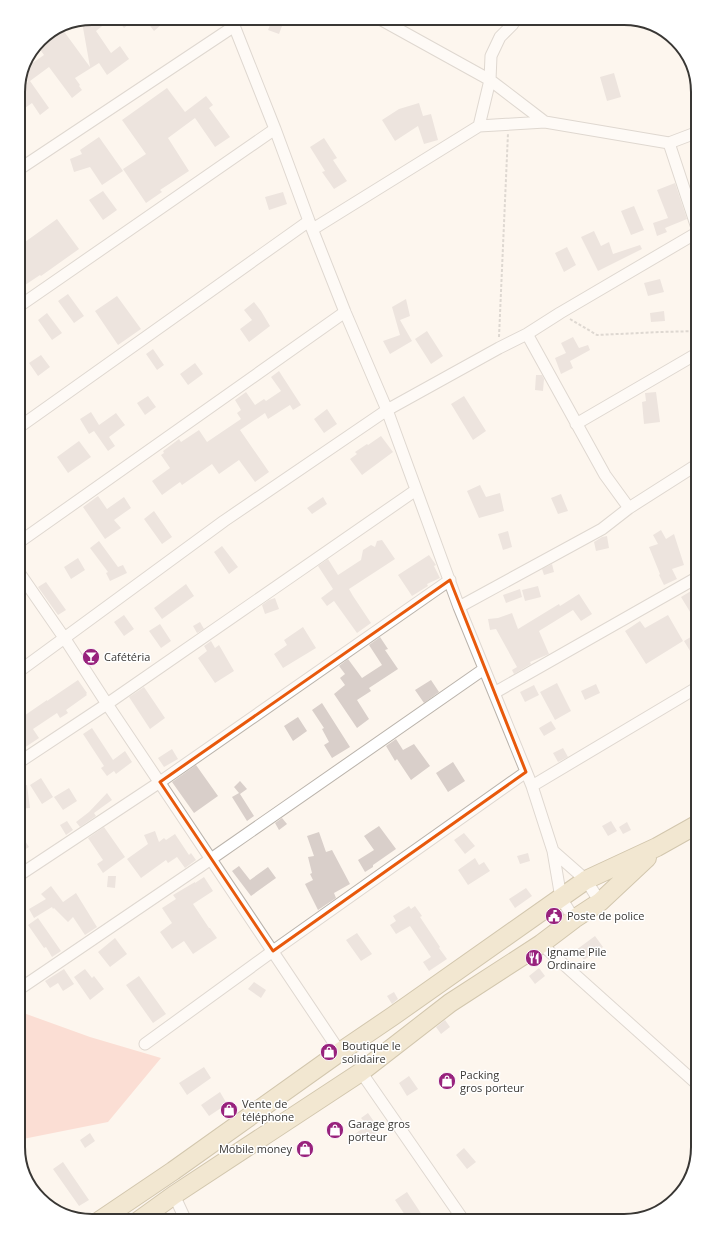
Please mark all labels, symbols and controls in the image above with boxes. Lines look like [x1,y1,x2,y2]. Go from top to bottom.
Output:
bar icon: Cafétéria [81,647,101,667]
place label: Cafétéria [104,649,150,664]
public building icon: Poste de police [544,906,564,926]
place label: Poste de police [567,908,645,923]
place label: Igname Pile Ordinaire [547,944,606,972]
restaurant icon: Igname Pile Ordinaire [524,948,544,968]
place label: Boutique le solidaire [342,1038,401,1066]
shop icon: Boutique le solidaire [319,1042,339,1062]
place label: Packing gros porteur [460,1067,525,1095]
shop icon: Packing gros porteur [437,1071,457,1091]
place label: Vente de téléphone [242,1096,294,1124]
shop icon: Vente de téléphone [219,1100,239,1120]
place label: Garage gros porteur [348,1116,410,1144]
shop icon: Garage gros porteur [325,1120,345,1140]
shop icon: Mobile money [295,1139,315,1159]
place label: Mobile money [219,1141,292,1156]

